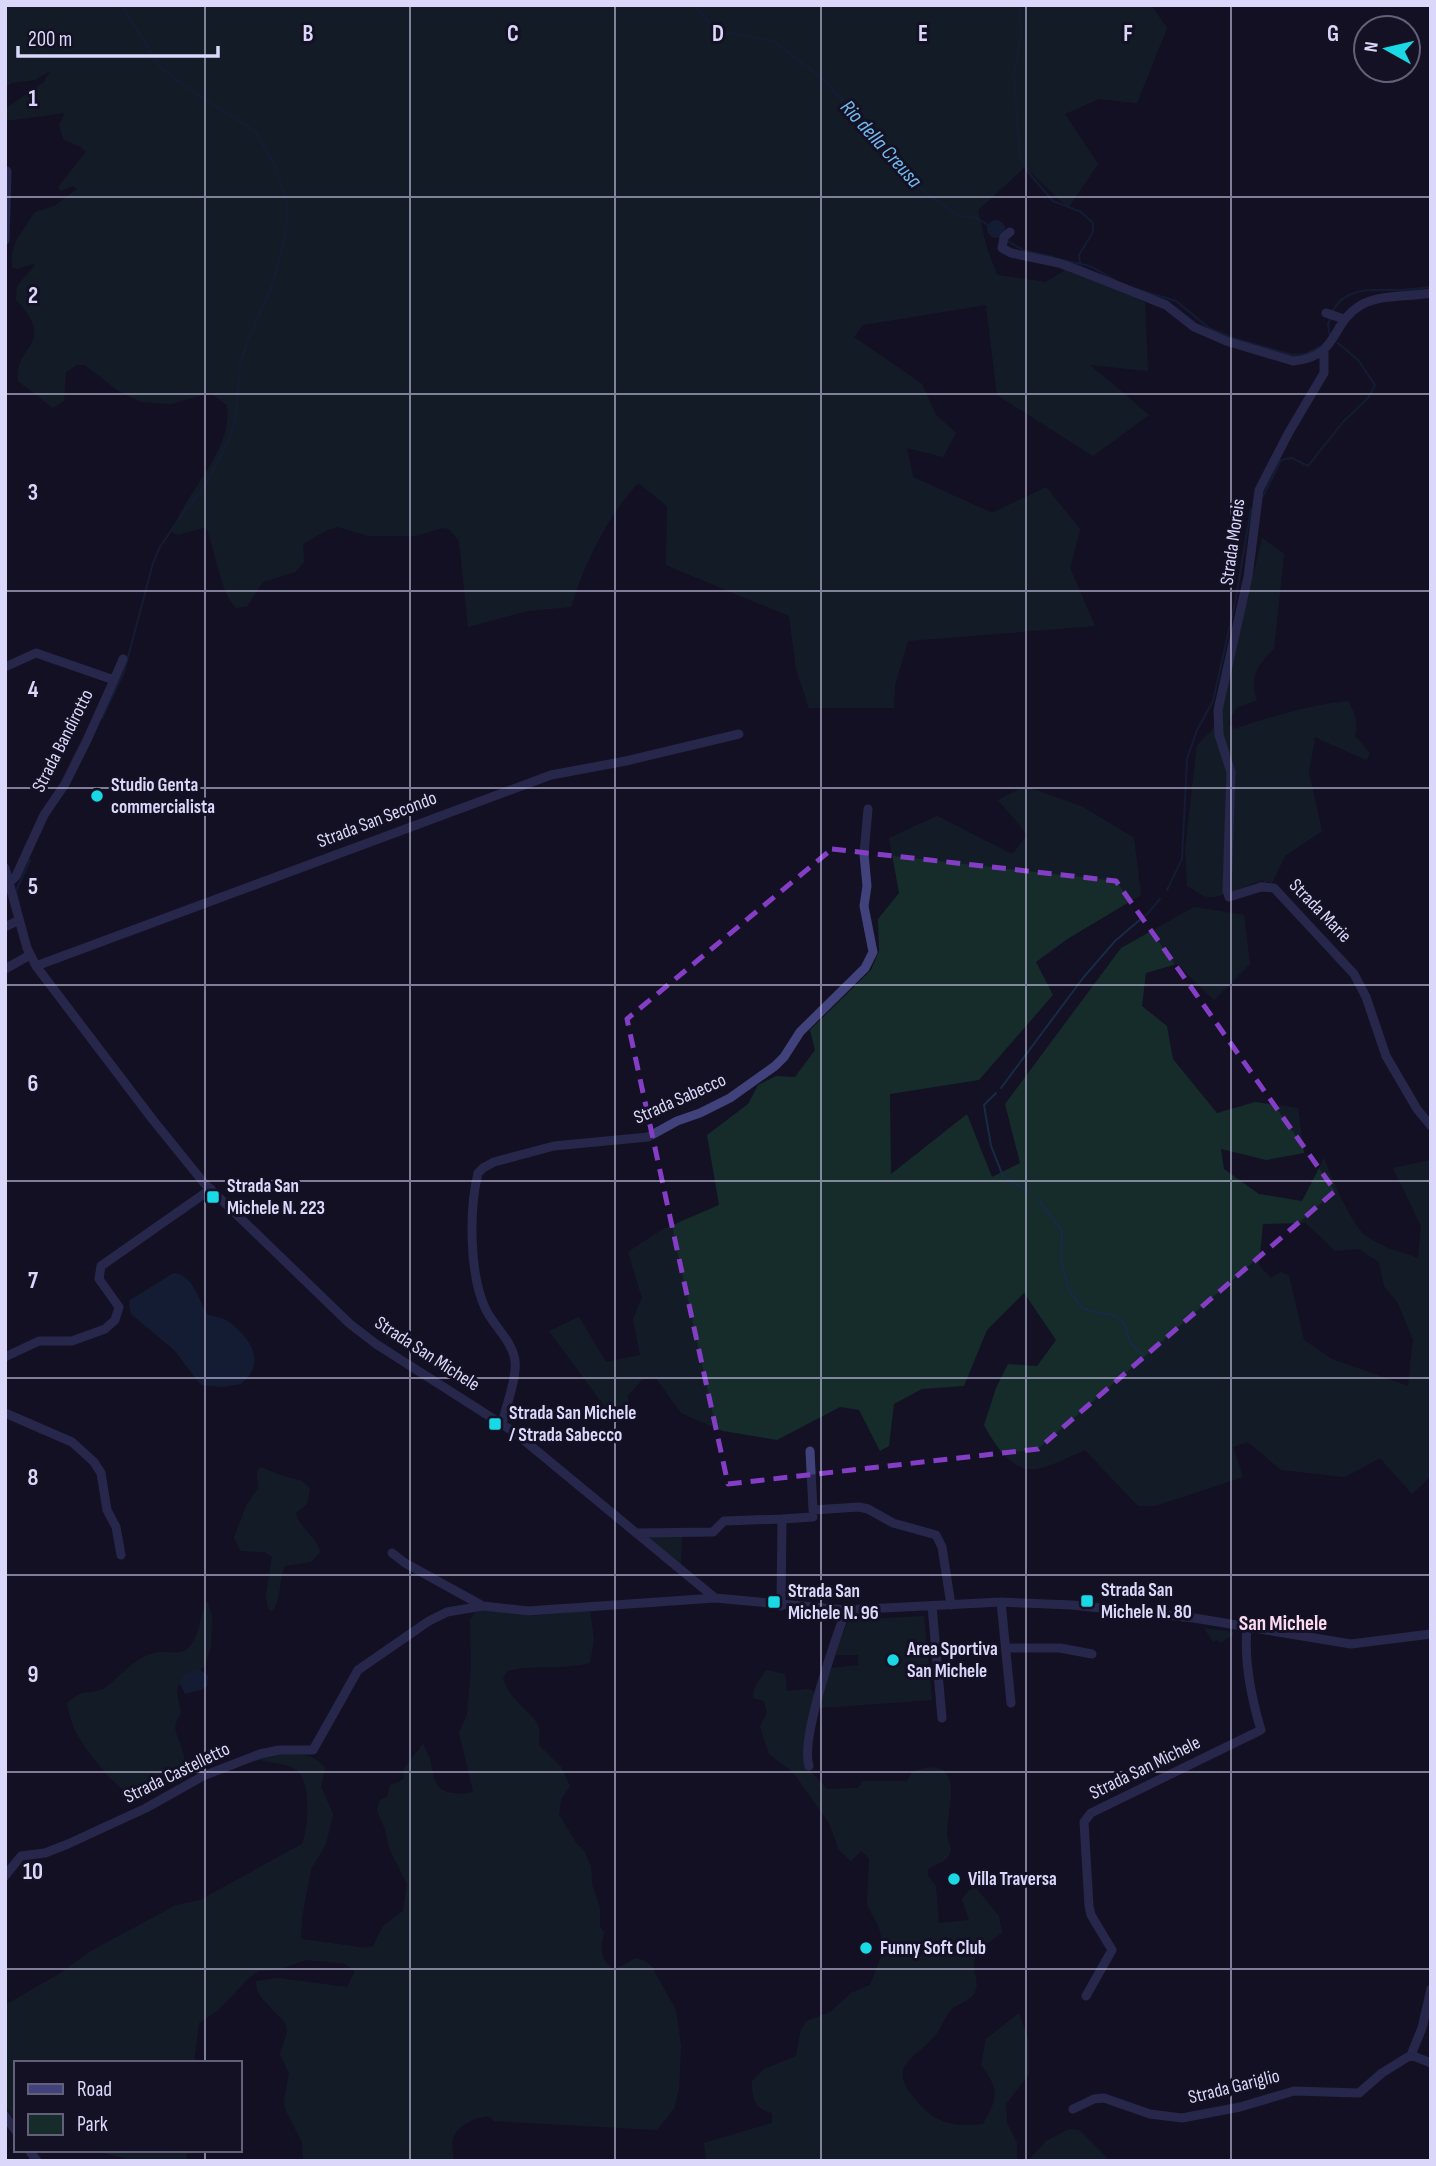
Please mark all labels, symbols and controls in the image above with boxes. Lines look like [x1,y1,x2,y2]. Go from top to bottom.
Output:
scale bar [18,14,217,58]
north arrow [1352,14,1422,84]
text: B [303,20,314,48]
text: C [507,20,519,48]
text: D [712,20,724,48]
text: E [918,20,928,48]
text: F [1123,20,1133,48]
text: G [1327,20,1339,48]
text: 200 m [28,27,72,52]
text: N [1360,40,1384,53]
text: 1 [28,85,38,113]
water label: Rio della Creusa [835,95,927,193]
text: 2 [28,282,38,310]
text: 3 [28,479,38,507]
street label: Strada Moreis [1216,497,1250,587]
text: 4 [28,676,39,704]
street label: Strada Bandirotto [27,686,99,796]
place label: Studio Genta commercialista [111,774,215,819]
street label: Strada San Secondo [314,787,440,853]
marker: Studio Genta commercialista [89,788,105,804]
text: 5 [28,873,38,901]
street label: Strada Marie [1284,874,1356,948]
street label: Strada Sabecco [630,1068,730,1130]
text: 6 [28,1070,38,1098]
place label: Strada San Michele N. 223 [227,1175,325,1220]
marker: Strada San Michele N. 223 [205,1189,221,1205]
text: 7 [28,1267,38,1295]
street label: Strada San Michele [370,1312,484,1396]
place label: Strada San Michele / Strada Sabecco [509,1402,636,1447]
marker: Strada San Michele / Strada Sabecco [487,1416,503,1432]
text: 8 [28,1464,39,1492]
place label: Strada San Michele N. 80 [1101,1579,1192,1624]
place label: Strada San Michele N. 96 [788,1580,879,1625]
marker: Strada San Michele N. 80 [1079,1593,1095,1609]
marker: Strada San Michele N. 96 [766,1594,782,1610]
district label: San Michele [1239,1611,1327,1636]
place label: Area Sportiva San Michele [906,1638,998,1683]
marker: Area Sportiva San Michele [885,1652,901,1668]
text: 9 [28,1661,38,1689]
street label: Strada San Michele [1086,1731,1204,1805]
street label: Strada Castelletto [120,1737,234,1809]
text: 10 [23,1858,43,1886]
place label: Villa Traversa [968,1868,1057,1891]
marker: Villa Traversa [946,1871,962,1887]
place label: Funny Soft Club [880,1937,986,1960]
marker: Funny Soft Club [858,1940,874,1956]
legend [14,2061,242,2152]
street label: Strada Gariglio [1186,2065,1282,2109]
text: Road [77,2077,112,2102]
text: Park [77,2112,108,2137]

